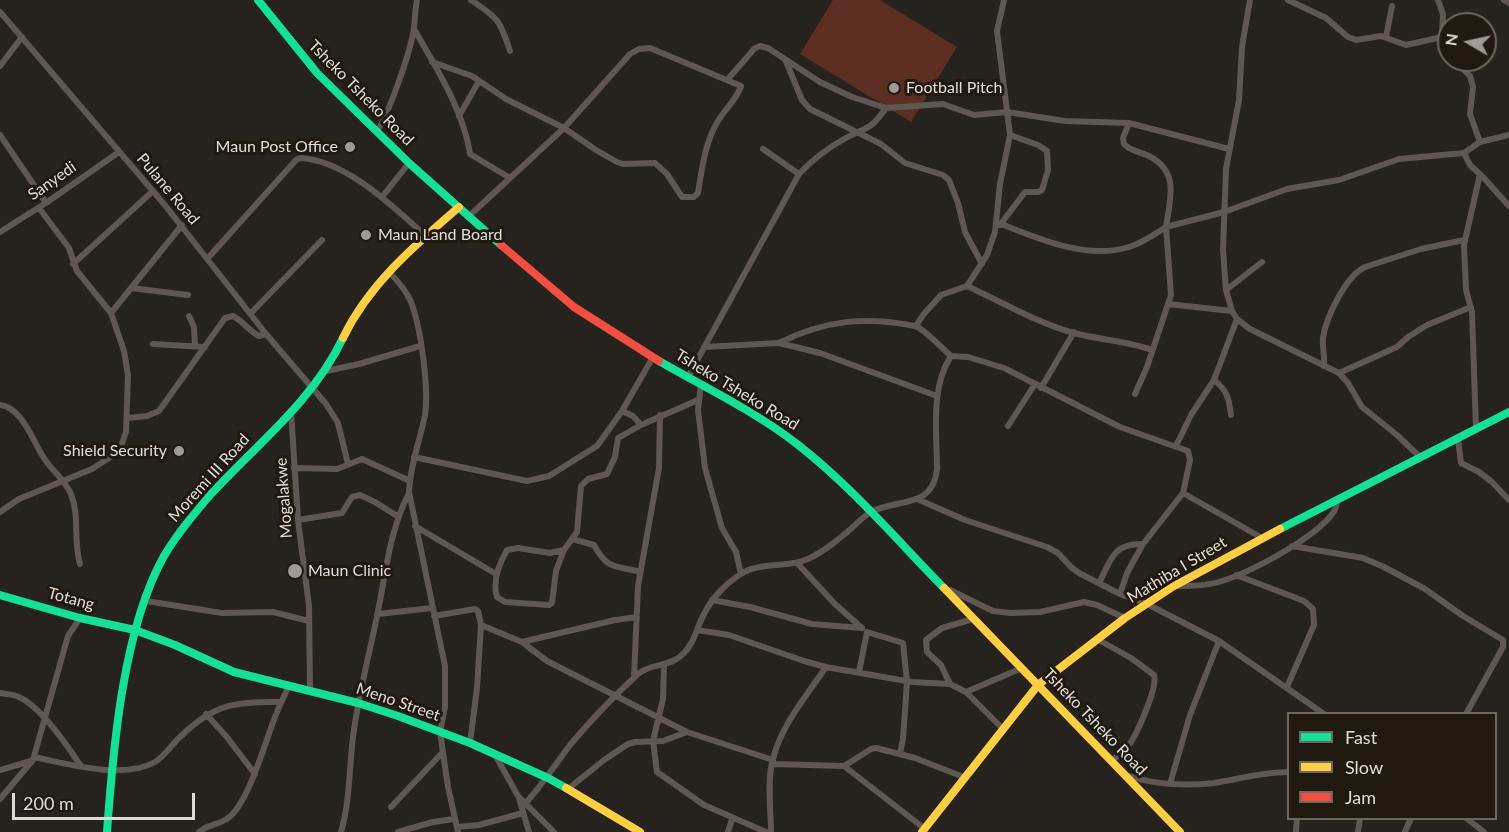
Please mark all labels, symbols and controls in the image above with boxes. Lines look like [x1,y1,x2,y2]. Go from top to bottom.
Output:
north arrow [1437,12,1497,72]
text: N [1440,32,1461,47]
street label: Tsheko Tsheko Road [304,36,418,150]
place label: Football Pitch [906,78,1002,98]
marker: Football Pitch [887,81,901,95]
place label: Maun Post Office [216,137,338,157]
marker: Maun Post Office [343,140,357,154]
street label: Pulane Road [133,149,203,229]
street label: Sanyedi [24,158,80,204]
place label: Maun Land Board [378,225,502,245]
marker: Maun Land Board [359,228,373,242]
street label: Tsheko Tsheko Road [672,345,802,435]
street label: Moremi III Road [164,430,254,526]
place label: Shield Security [63,441,167,461]
marker: Shield Security [172,444,186,458]
street label: Mogalakwe [272,457,296,539]
street label: Mathiba I Street [1124,533,1230,607]
place label: Maun Clinic [308,561,391,581]
marker: Maun Clinic [286,562,304,580]
street label: Totang [46,584,96,614]
street label: Tsheko Tsheko Road [1039,665,1151,779]
street label: Meno Street [354,679,442,725]
legend [1287,712,1497,820]
text: Fast [1345,726,1377,748]
text: Slow [1345,756,1383,778]
scale bar [15,781,198,819]
text: Jam [1345,786,1376,808]
text: 200 m [23,792,74,814]

